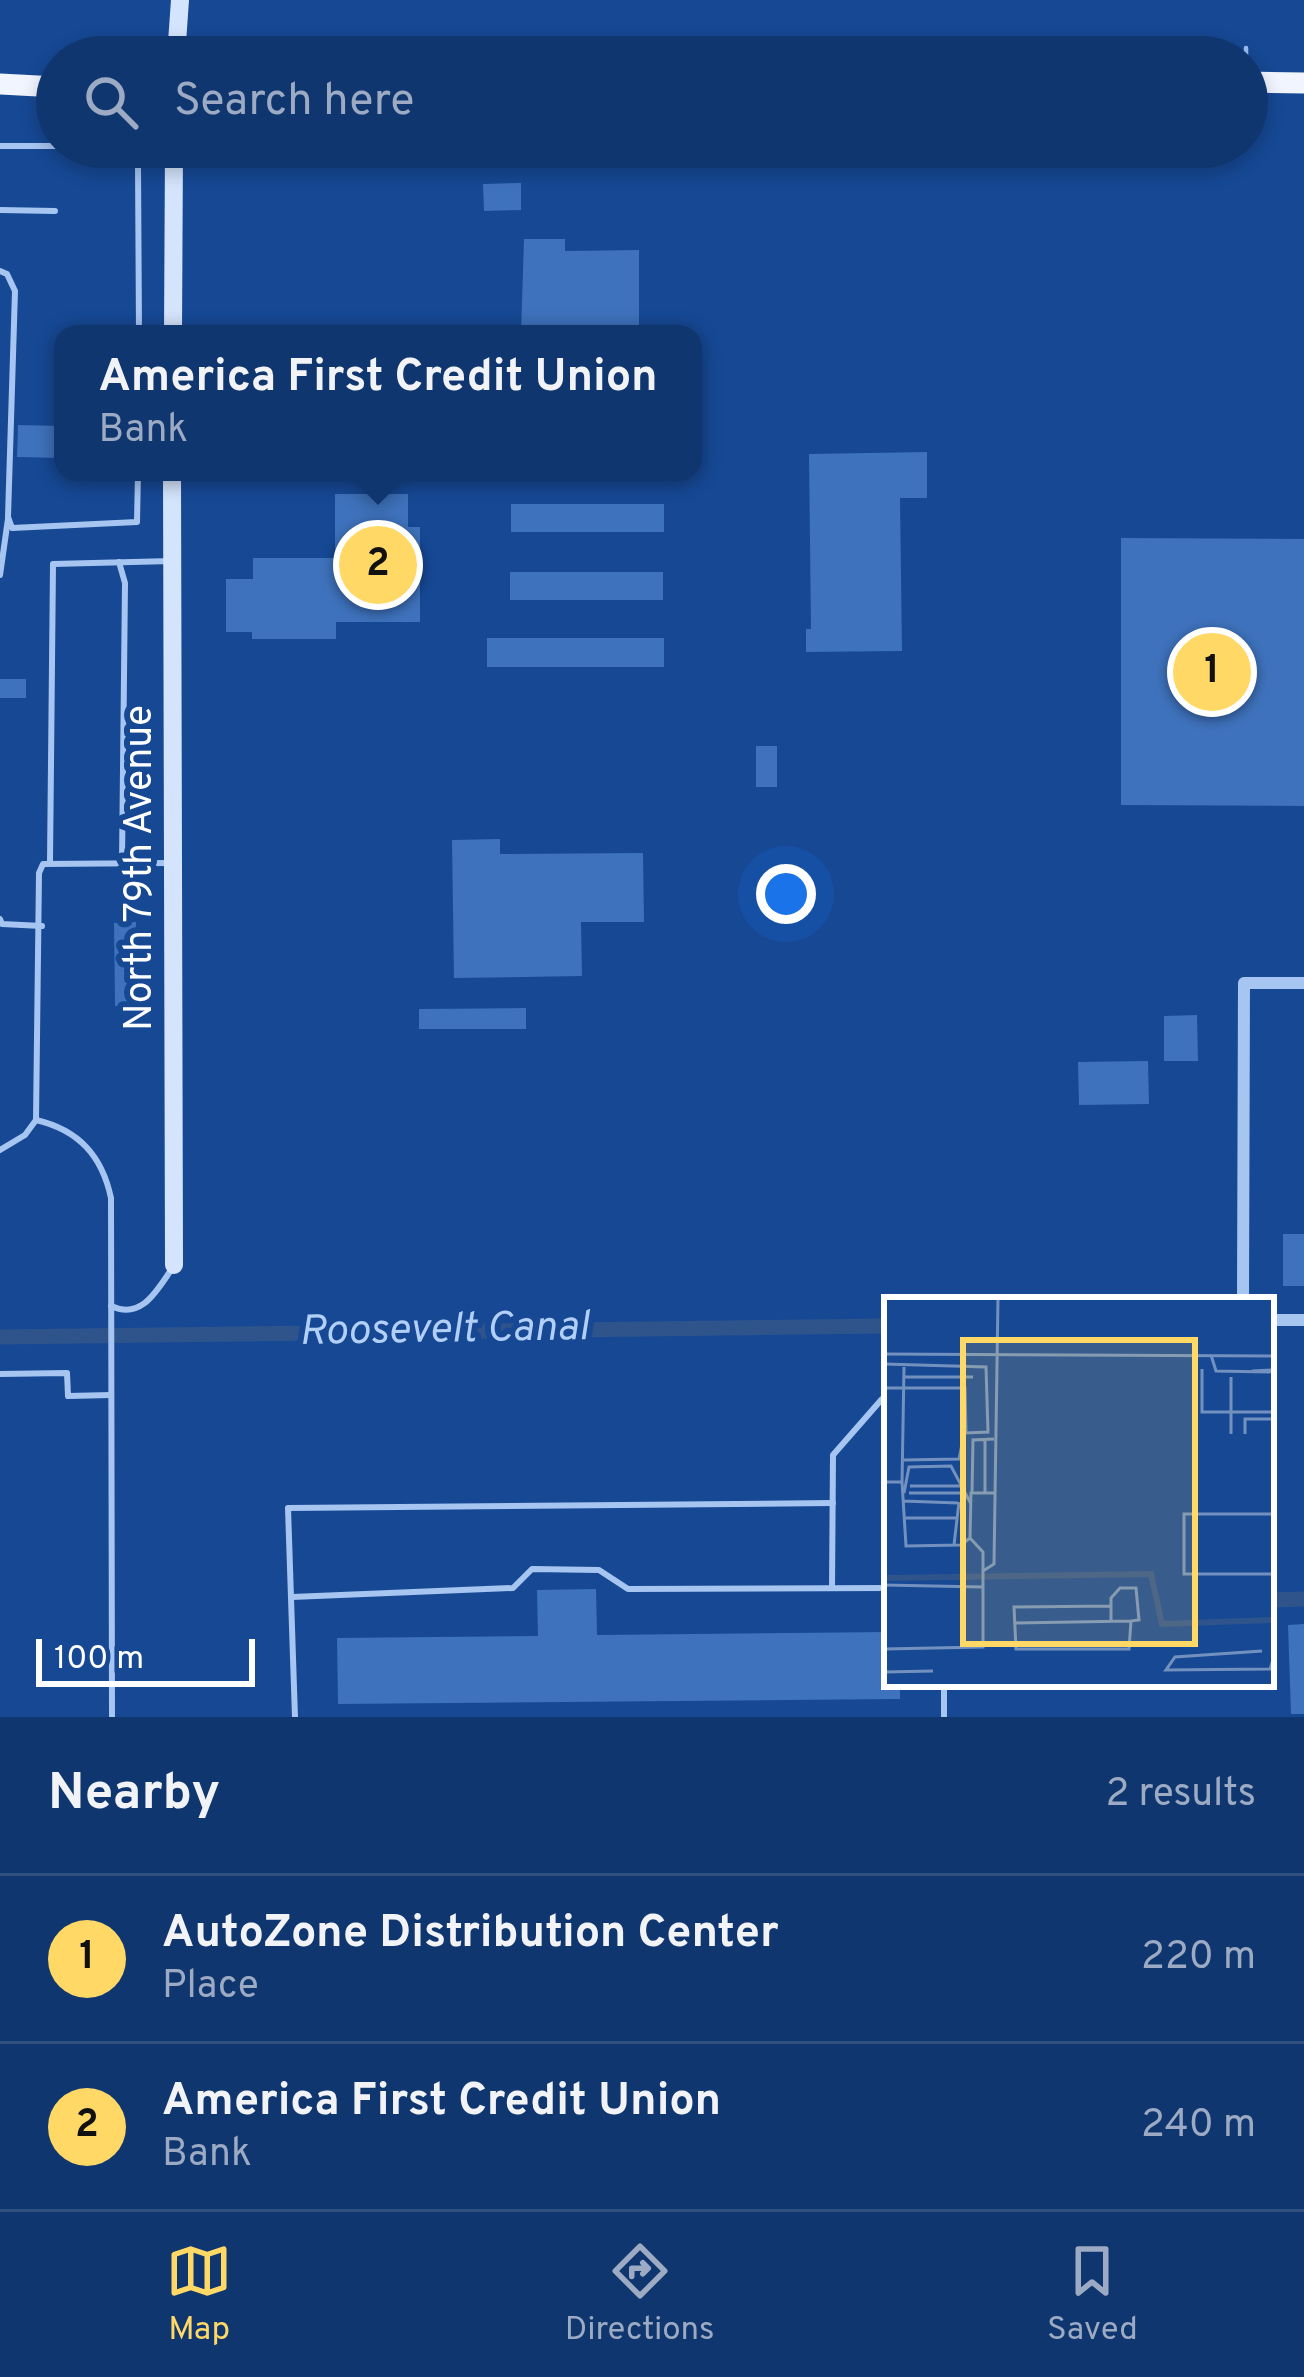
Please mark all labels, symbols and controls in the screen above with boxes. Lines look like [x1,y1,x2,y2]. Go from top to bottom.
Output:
search box [36,36,1268,168]
icon: search [78,69,144,135]
text: Search here [174,74,414,131]
popup [54,325,702,481]
text: America First Credit Union [98,350,658,407]
text: Bank [98,407,188,456]
pin: 2 [339,520,417,610]
pin: 1 [1173,627,1251,717]
street label: North 79th Avenue [117,705,166,1031]
your location [756,864,816,924]
inset map [884,1297,1274,1687]
water label: Roosevelt Canal [299,1302,592,1360]
scale bar [36,1633,255,1686]
text: 100 m [54,1639,144,1681]
text: Nearby [48,1763,220,1828]
text: 2 results [1105,1771,1256,1820]
text: AutoZone Distribution Center [162,1906,779,1963]
text: 1 [79,1934,95,1983]
text: 220 m [1141,1934,1256,1983]
text: Place [162,1963,259,2012]
text: America First Credit Union [162,2074,721,2131]
text: 2 [75,2102,99,2151]
text: 240 m [1141,2102,1256,2151]
text: Bank [162,2131,252,2180]
tab: Map [166,2238,232,2352]
tab: Directions [565,2238,715,2352]
tab: Saved [1047,2238,1138,2352]

